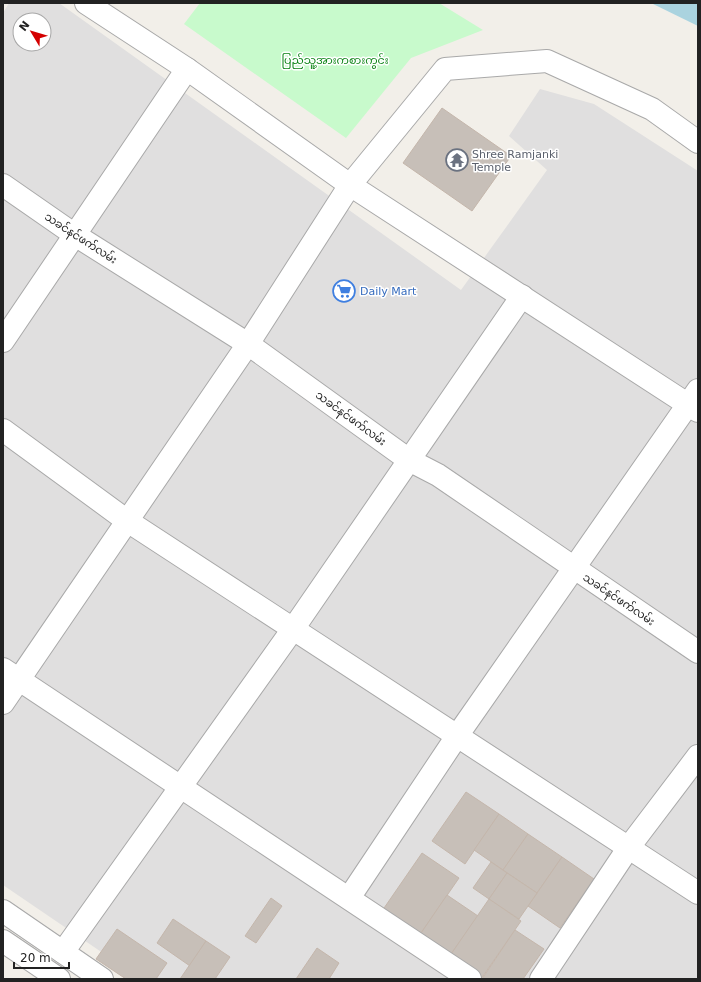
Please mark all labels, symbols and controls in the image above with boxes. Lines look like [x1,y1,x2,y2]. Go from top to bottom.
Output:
north arrow [12,12,52,52]
text: N [17,19,32,34]
park label: ပြည်သူ့အားကစားကွင်း [281,53,389,69]
temple icon: Shree Ramjanki Temple [444,147,470,173]
place label: Shree Ramjanki Temple [471,148,558,174]
street label: သခင်နင်ဖက်လမ်း [41,209,120,268]
supermarket icon: Daily Mart [331,278,357,304]
place label: Daily Mart [360,285,417,298]
street label: သခင်နင်ဖက်လမ်း [312,388,389,450]
street label: သခင်နင်ဖက်လမ်း [579,570,658,630]
scale bar [14,944,69,970]
text: 20 m [20,951,51,965]

